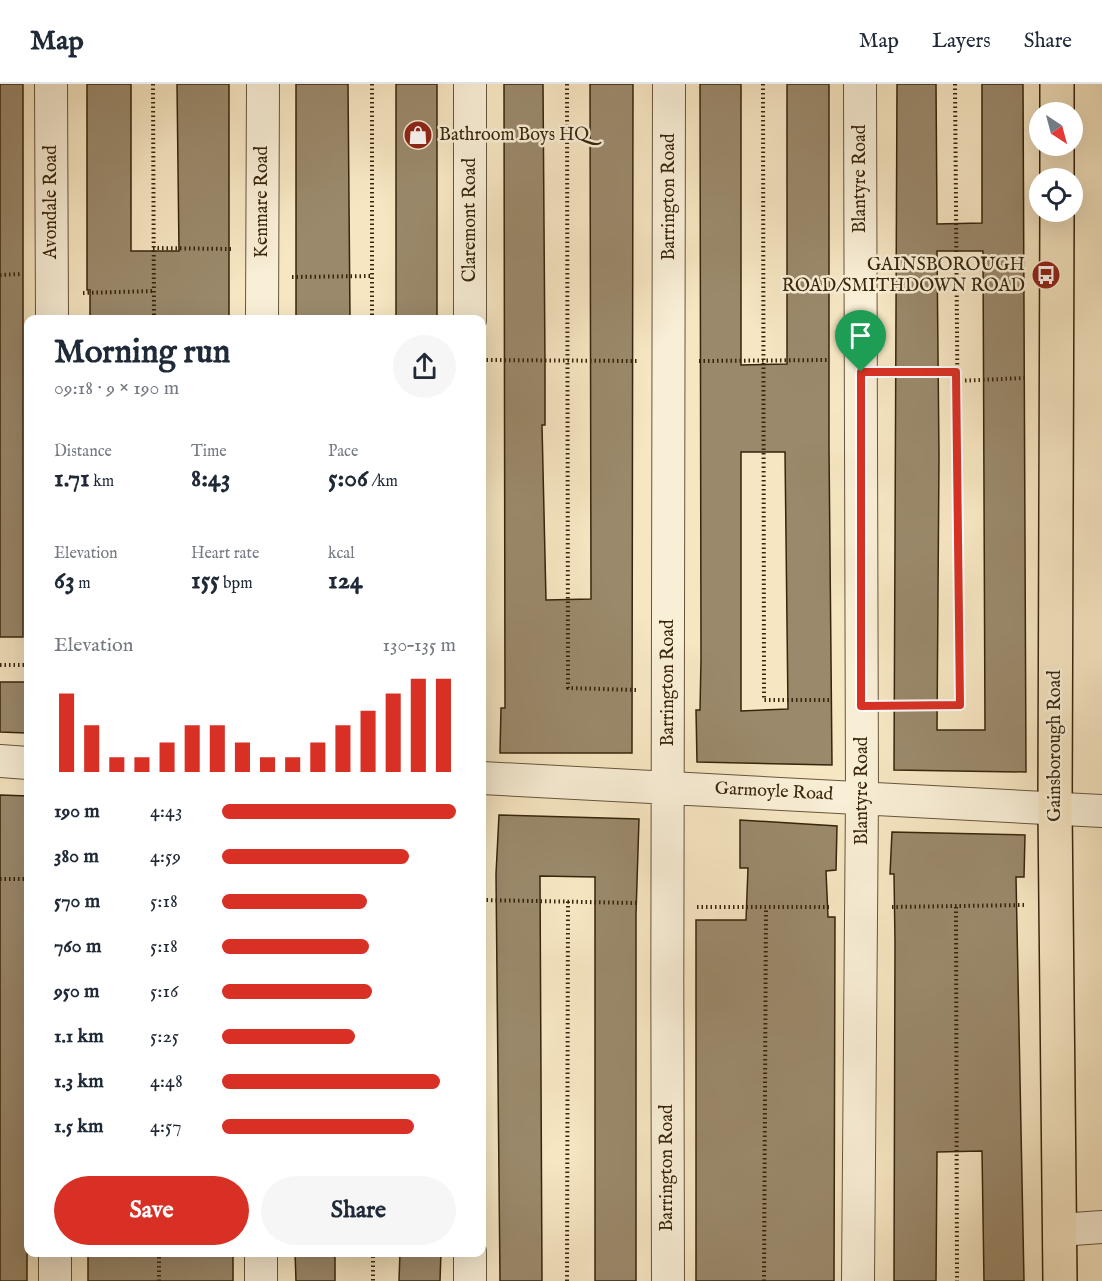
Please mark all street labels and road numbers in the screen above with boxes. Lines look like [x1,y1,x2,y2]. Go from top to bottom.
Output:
street label: Blantyre Road [849,124,872,233]
street label: Barrington Road [658,133,681,261]
street label: Avondale Road [40,145,63,260]
street label: Kenmare Road [251,146,274,258]
street label: Claremont Road [459,157,482,282]
street label: Barrington Road [657,619,680,747]
street label: Gainsborough Road [1044,670,1067,822]
street label: Blantyre Road [851,736,874,845]
street label: Garmoyle Road [714,777,834,807]
street label: Barrington Road [656,1104,679,1232]

